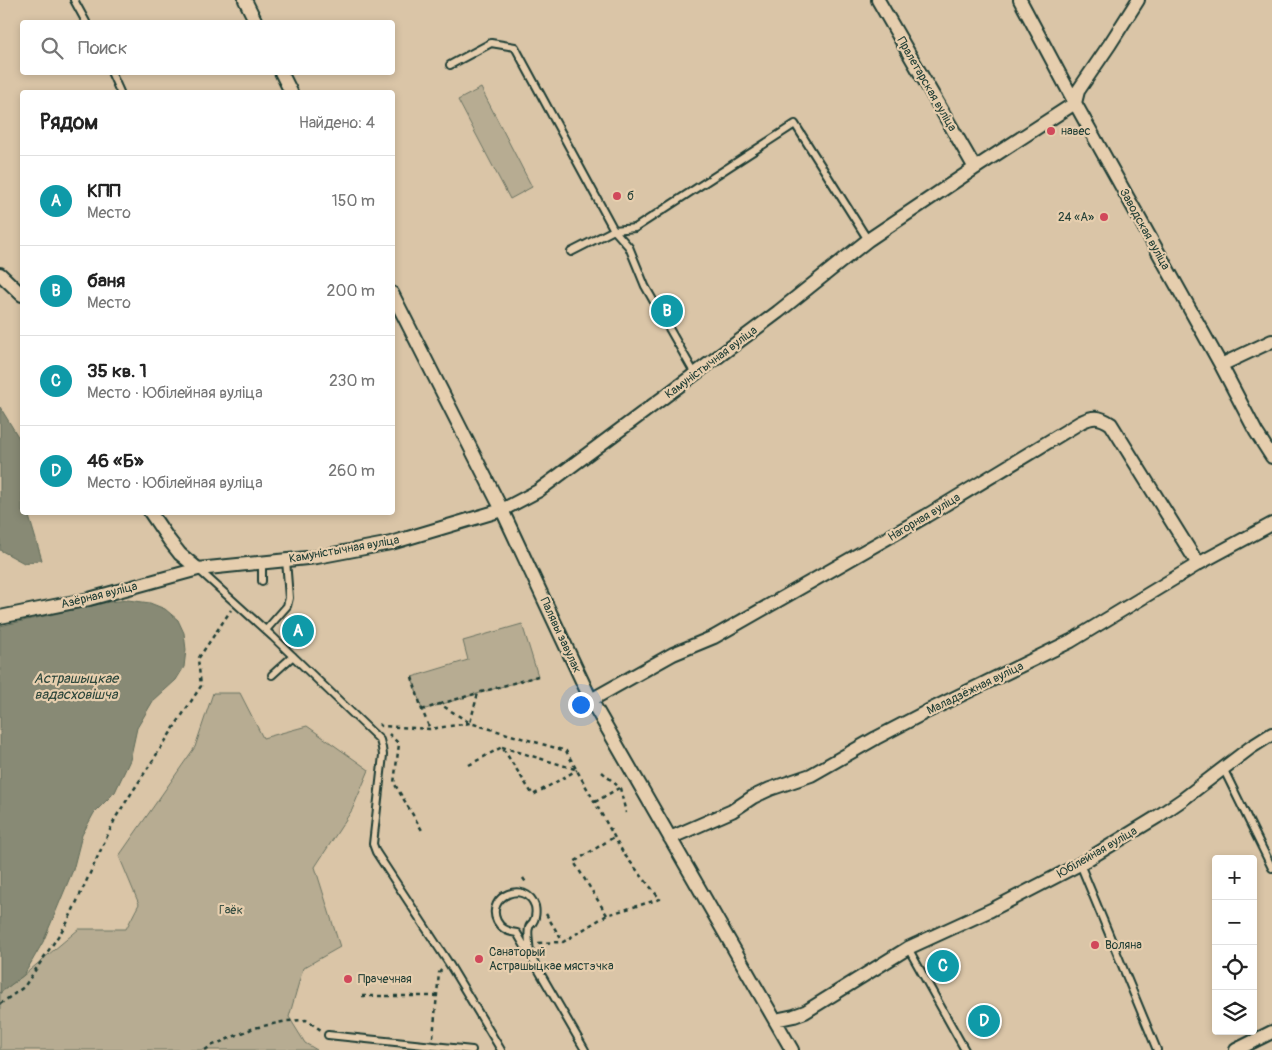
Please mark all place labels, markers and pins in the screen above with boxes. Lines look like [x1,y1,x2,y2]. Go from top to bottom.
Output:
place label: навес [1061,124,1090,139]
marker: навес [1045,125,1057,137]
place label: б [627,189,634,204]
marker: б [611,190,623,202]
place label: 24 «А» [1058,210,1094,225]
marker: 24 «А» [1098,211,1110,223]
pin: B [651,292,683,330]
pin: A [282,612,314,650]
place label: Воляна [1105,938,1142,953]
marker: Воляна [1089,939,1101,951]
place label: Санаторый Астрашыцкае мястэчка [489,945,614,974]
pin: C [927,947,959,985]
marker: Санаторый Астрашыцкае мястэчка [473,953,485,965]
place label: Прачечная [358,972,412,987]
marker: Прачечная [342,973,354,985]
pin: D [968,1002,1000,1040]

